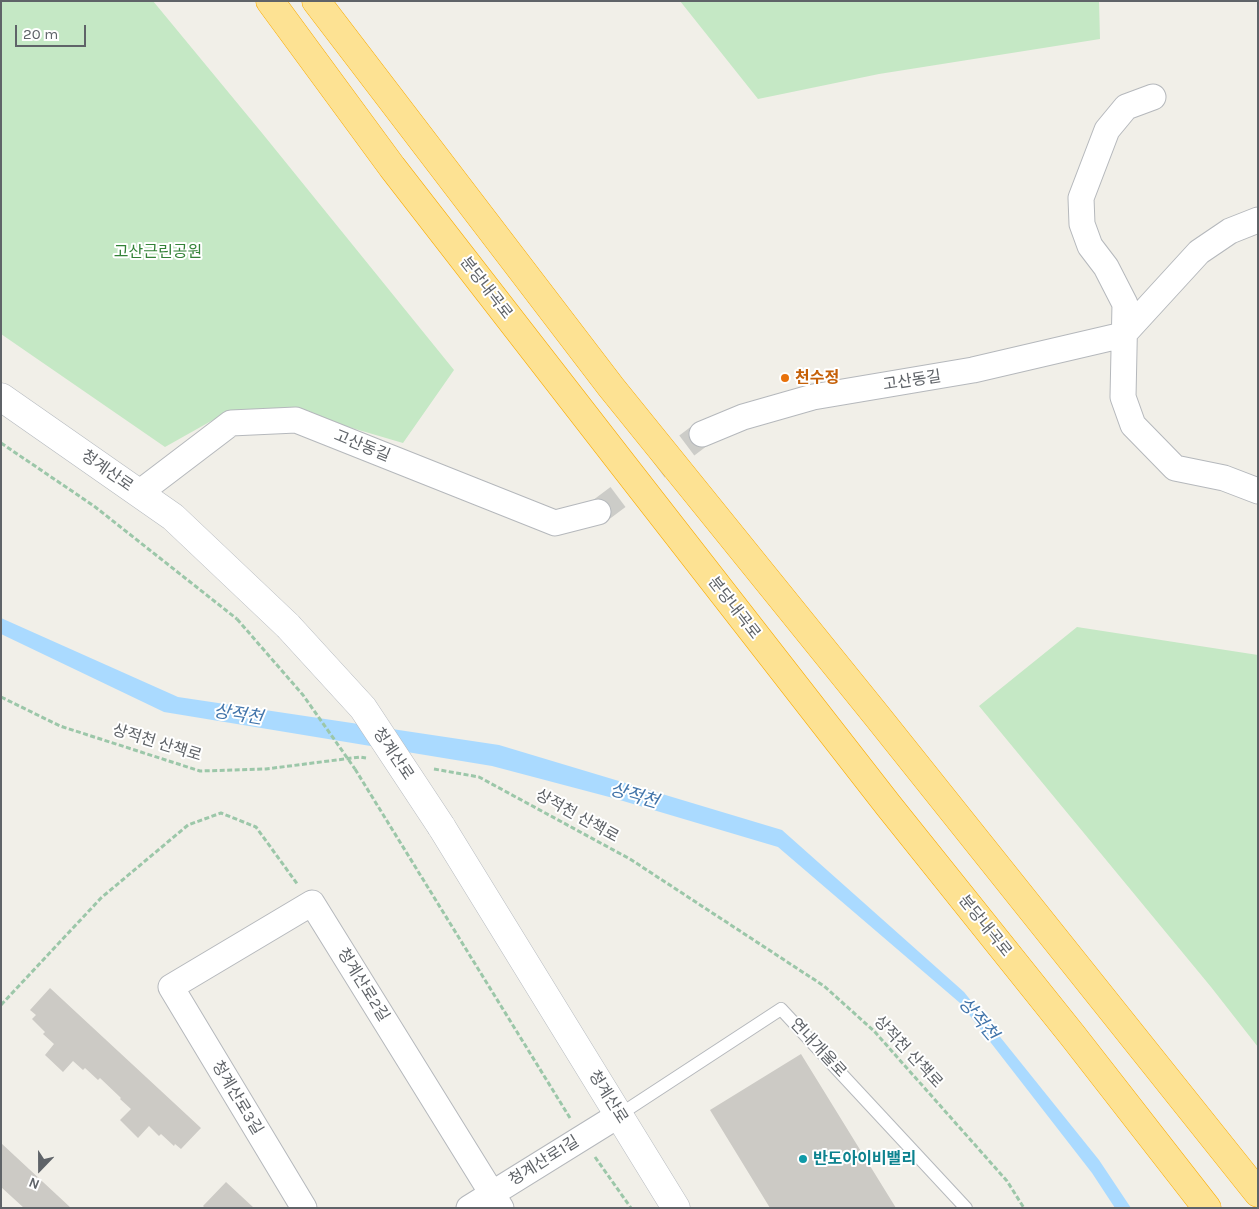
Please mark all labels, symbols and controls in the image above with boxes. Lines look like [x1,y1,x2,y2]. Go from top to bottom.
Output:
scale bar [18,15,89,47]
text: 20 m [23,25,58,43]
park label: 고산근린공원 [114,242,202,262]
street label: 분당내곡로 [456,253,516,323]
street label: 고산동길 [881,367,943,395]
place label: 천수정 [795,368,839,388]
marker: 천수정 [779,372,791,384]
street label: 고산동길 [331,426,393,466]
street label: 청계산로 [77,446,137,496]
street label: 분당내곡로 [704,573,764,643]
water label: 상적천 [212,700,264,730]
street label: 상적천 산책로 [110,720,204,766]
street label: 청계산로 [369,724,417,784]
water label: 상적천 [607,779,661,813]
street label: 상적천 산책로 [532,785,622,847]
street label: 분당내곡로 [954,891,1016,961]
street label: 청계산로2길 [333,945,393,1025]
water label: 상적천 [954,993,1002,1045]
street label: 상적천 산책로 [870,1012,946,1092]
street label: 연내개울로 [786,1015,850,1081]
street label: 청계산로3길 [207,1057,267,1139]
street label: 청계산로 [584,1067,632,1127]
street label: 청계산로1길 [505,1132,583,1190]
north arrow [15,1144,65,1194]
place label: 반도아이비밸리 [813,1149,916,1169]
marker: 반도아이비밸리 [797,1153,809,1165]
text: N [26,1174,42,1193]

